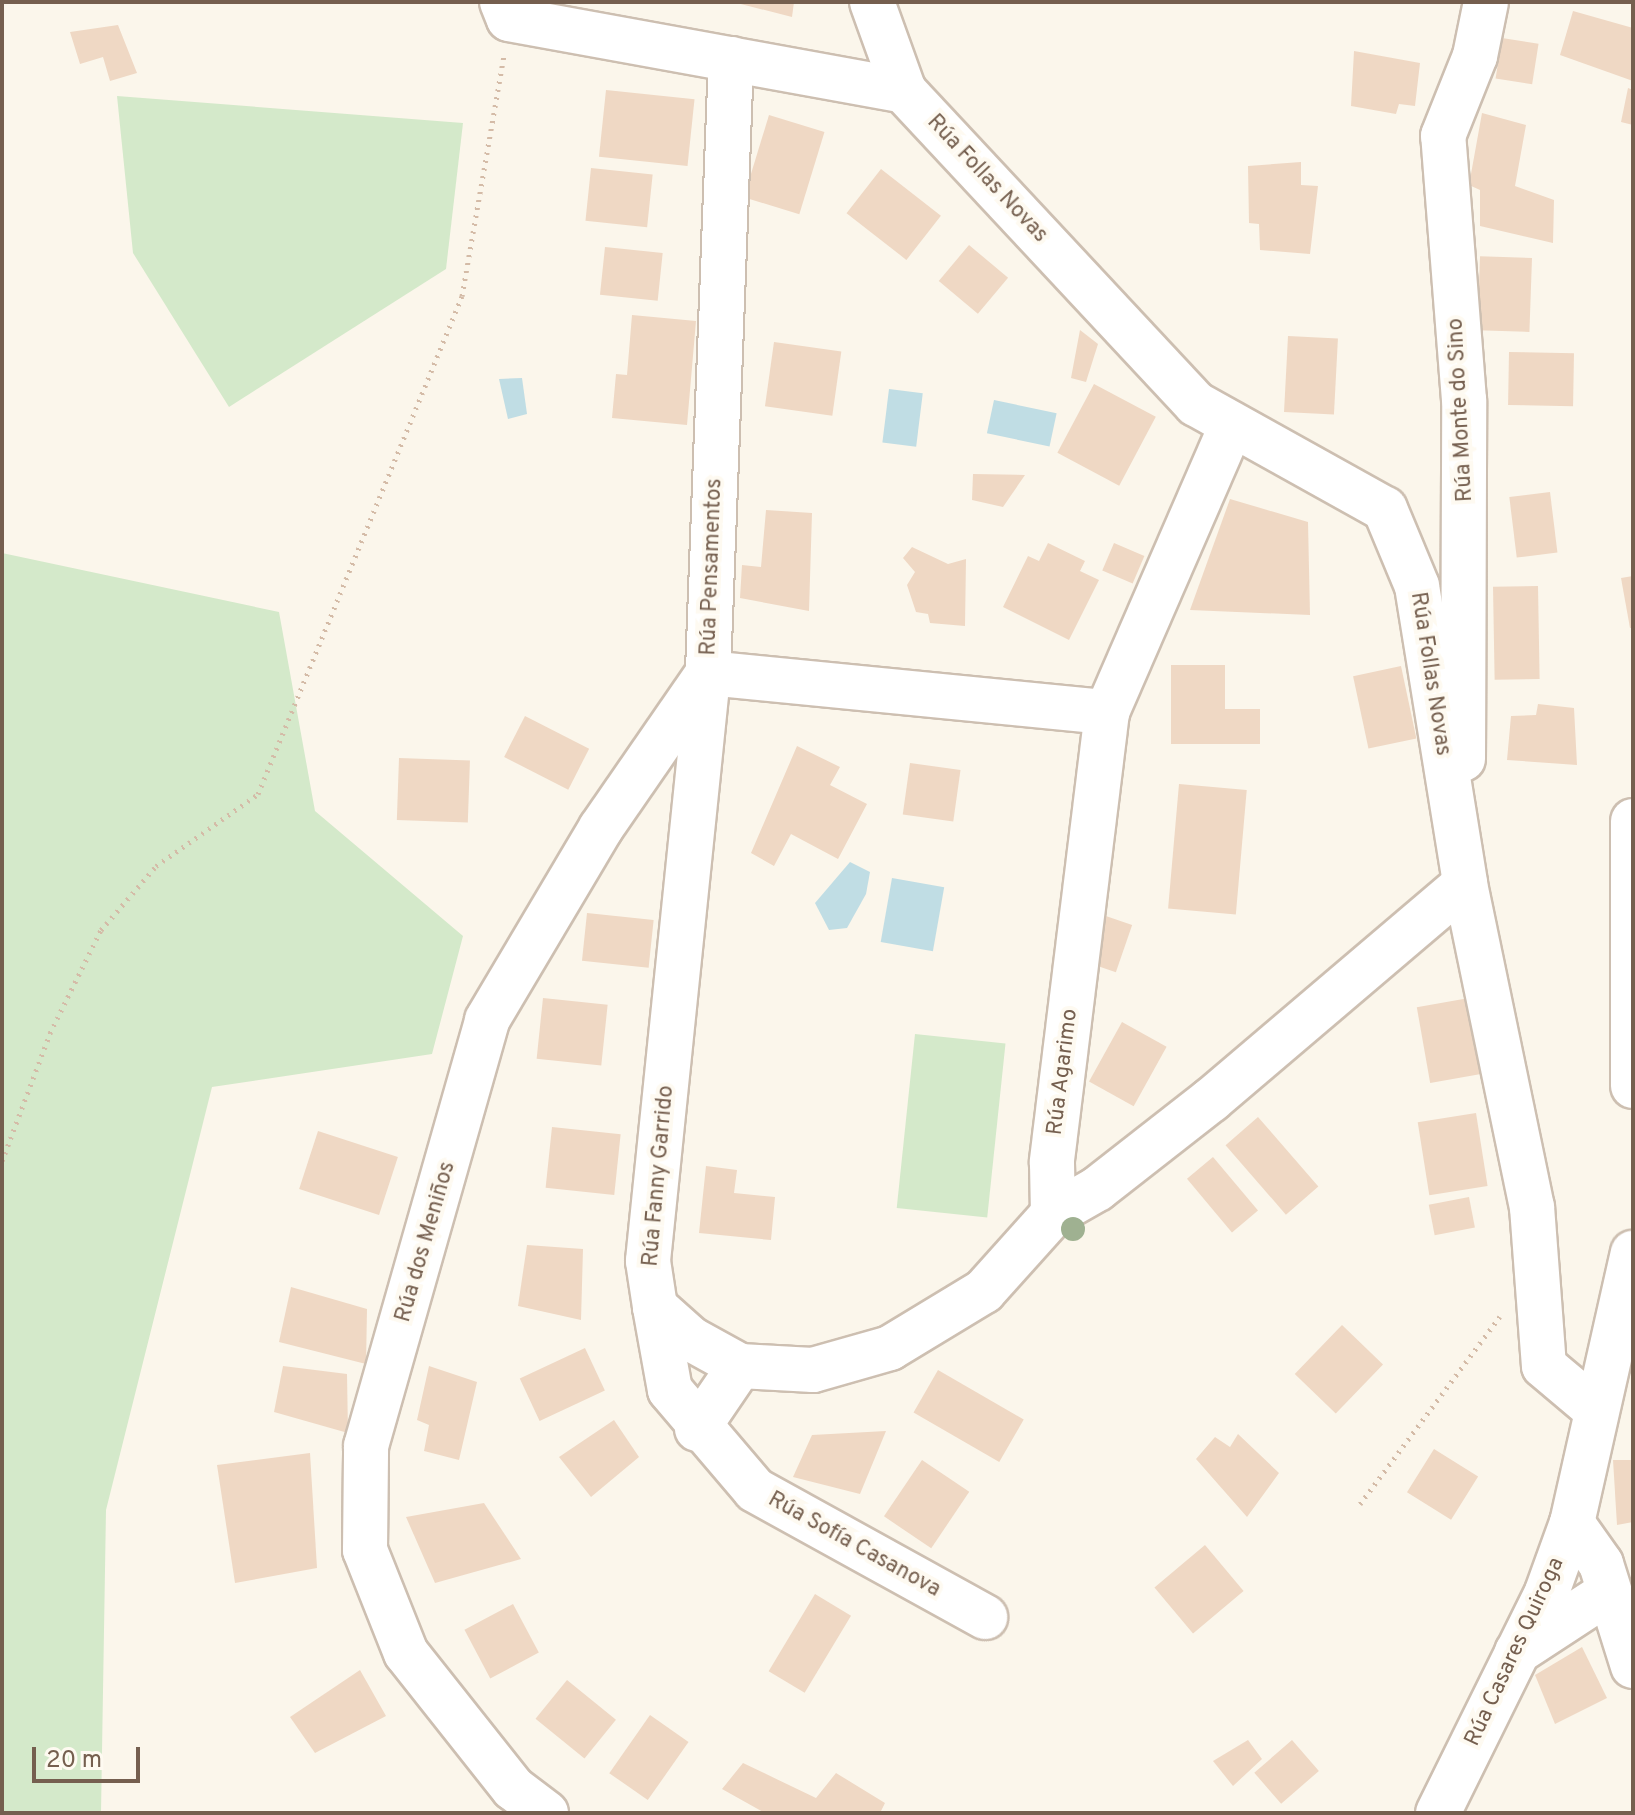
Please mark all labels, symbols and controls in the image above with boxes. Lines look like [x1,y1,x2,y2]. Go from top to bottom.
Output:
street label: Rúa Follas Novas [921,110,1053,248]
street label: Rúa Monte do Sino [1443,317,1479,503]
street label: Rúa Pensamentos [696,478,728,656]
street label: Rúa Follas Novas [1404,590,1456,758]
street label: Rúa Agarimo [1042,1007,1084,1137]
street label: Rúa Fanny Garrido [638,1084,680,1268]
street label: Rúa dos Meniños [390,1159,462,1325]
street label: Rúa Sofía Casanova [763,1487,945,1603]
street label: Rúa Casares Quiroga [1460,1553,1570,1751]
scale bar [36,1731,144,1781]
text: 20 m [46,1746,102,1776]

